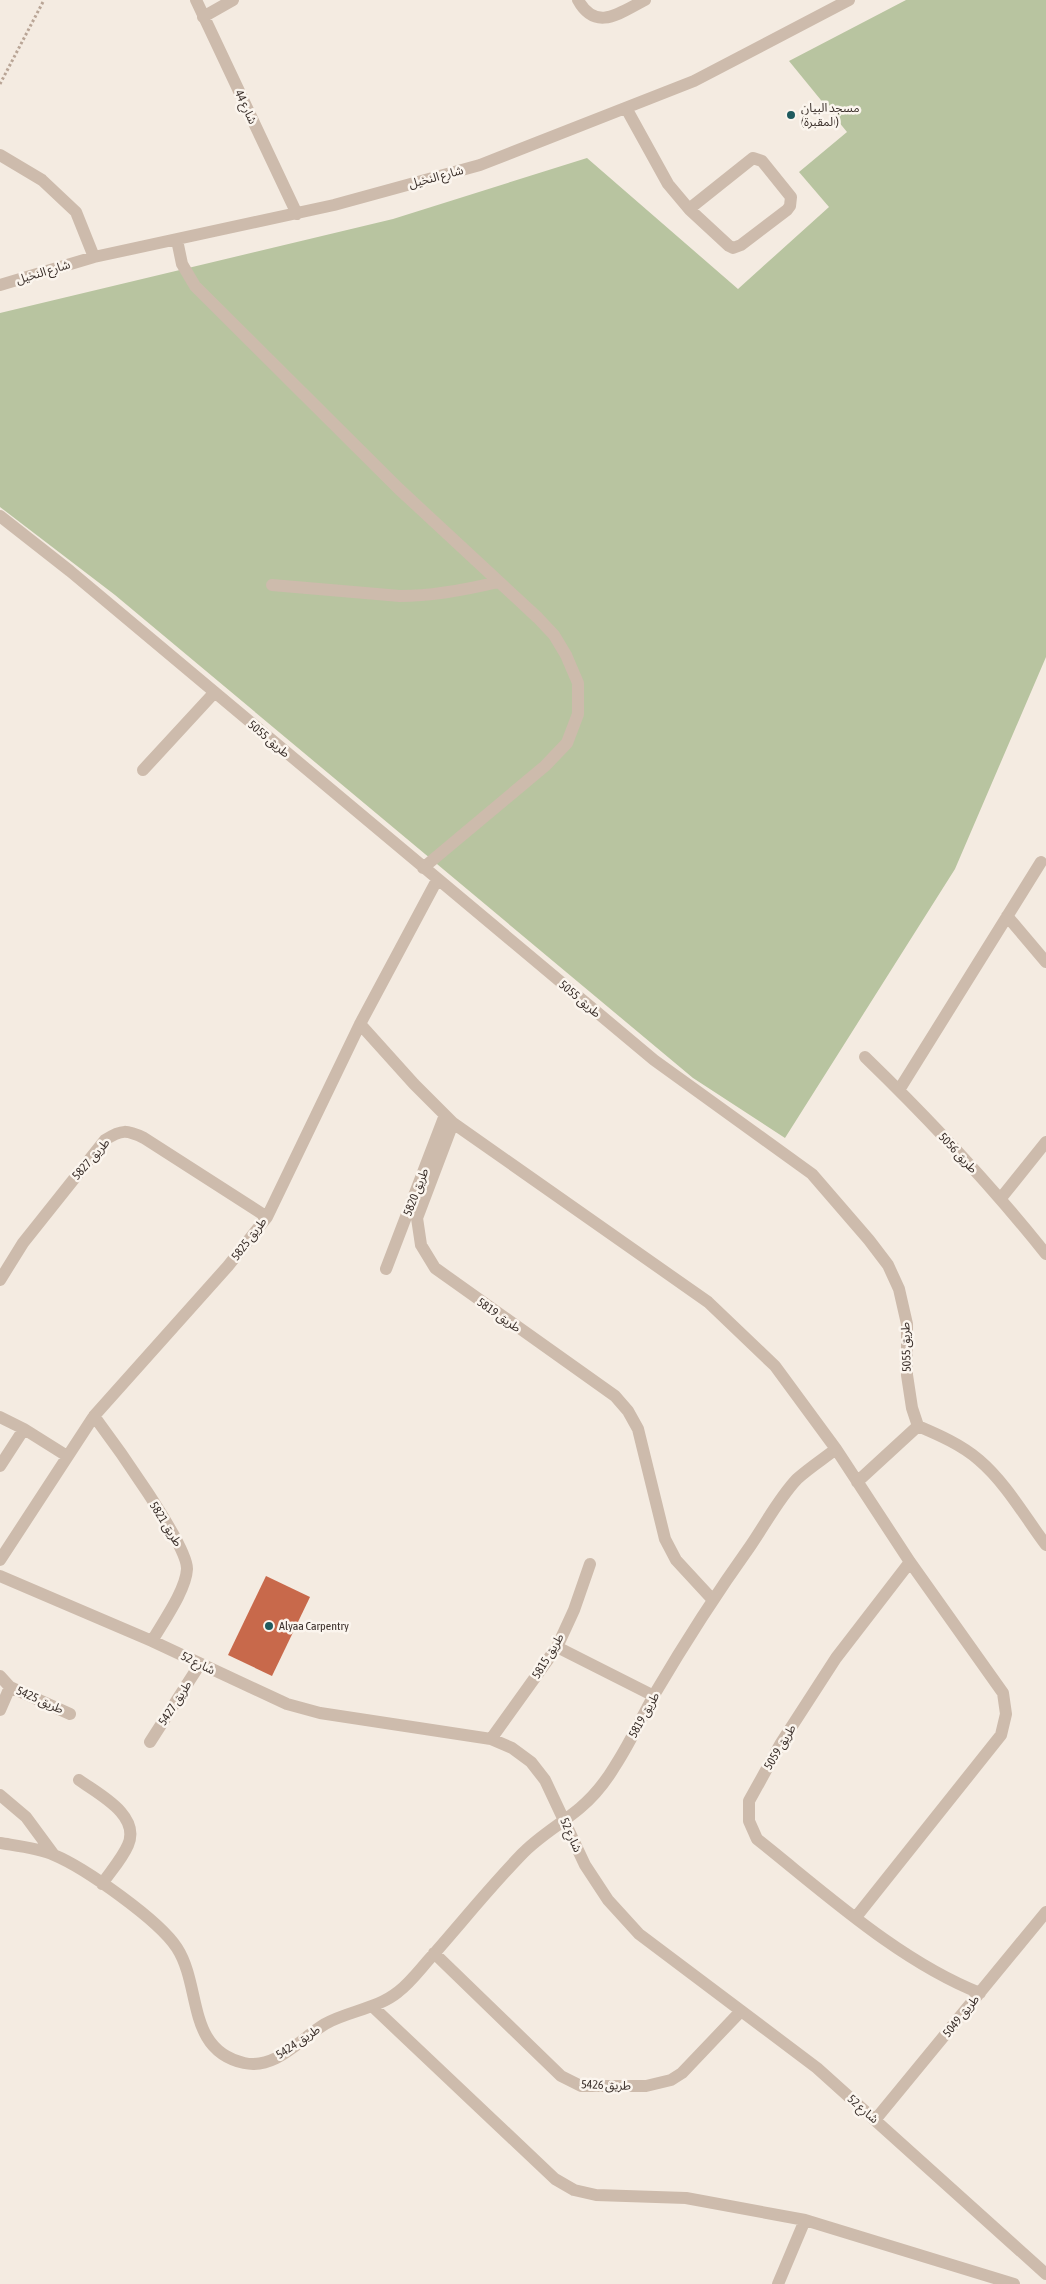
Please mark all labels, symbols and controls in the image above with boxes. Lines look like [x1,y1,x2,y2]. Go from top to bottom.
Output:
street label: شارع 44 [230,88,260,127]
place label: مسجد البيان (المقبرة) [801,101,859,129]
marker: مسجد البيان (المقبرة) [785,109,797,121]
street label: شارع النخيل [407,163,465,193]
street label: شارع النخيل [14,257,72,289]
street label: طريق 5055 [245,718,293,761]
street label: طريق 5055 [556,978,604,1021]
street label: طريق 5056 [935,1130,980,1177]
street label: طريق 5827 [69,1136,113,1183]
street label: طريق 5820 [401,1166,432,1218]
street label: طريق 5825 [228,1215,270,1264]
street label: طريق 5819 [474,1295,524,1336]
street label: طريق 5055 [898,1322,915,1372]
street label: طريق 5821 [146,1499,185,1549]
place label: Alyaa Carpentry [279,1619,349,1633]
marker: Alyaa Carpentry [263,1620,275,1632]
street label: طريق 5815 [529,1631,568,1682]
street label: شارع 52 [178,1649,217,1679]
street label: طريق 5427 [156,1678,195,1728]
street label: طريق 5425 [14,1683,66,1717]
street label: طريق 5819 [626,1690,663,1741]
street label: طريق 5059 [761,1722,800,1773]
street label: شارع 52 [555,1816,585,1855]
street label: طريق 5049 [940,1992,983,2040]
street label: طريق 5424 [273,2022,323,2063]
street label: طريق 5426 [581,2077,631,2094]
street label: شارع 52 [843,2092,881,2128]

